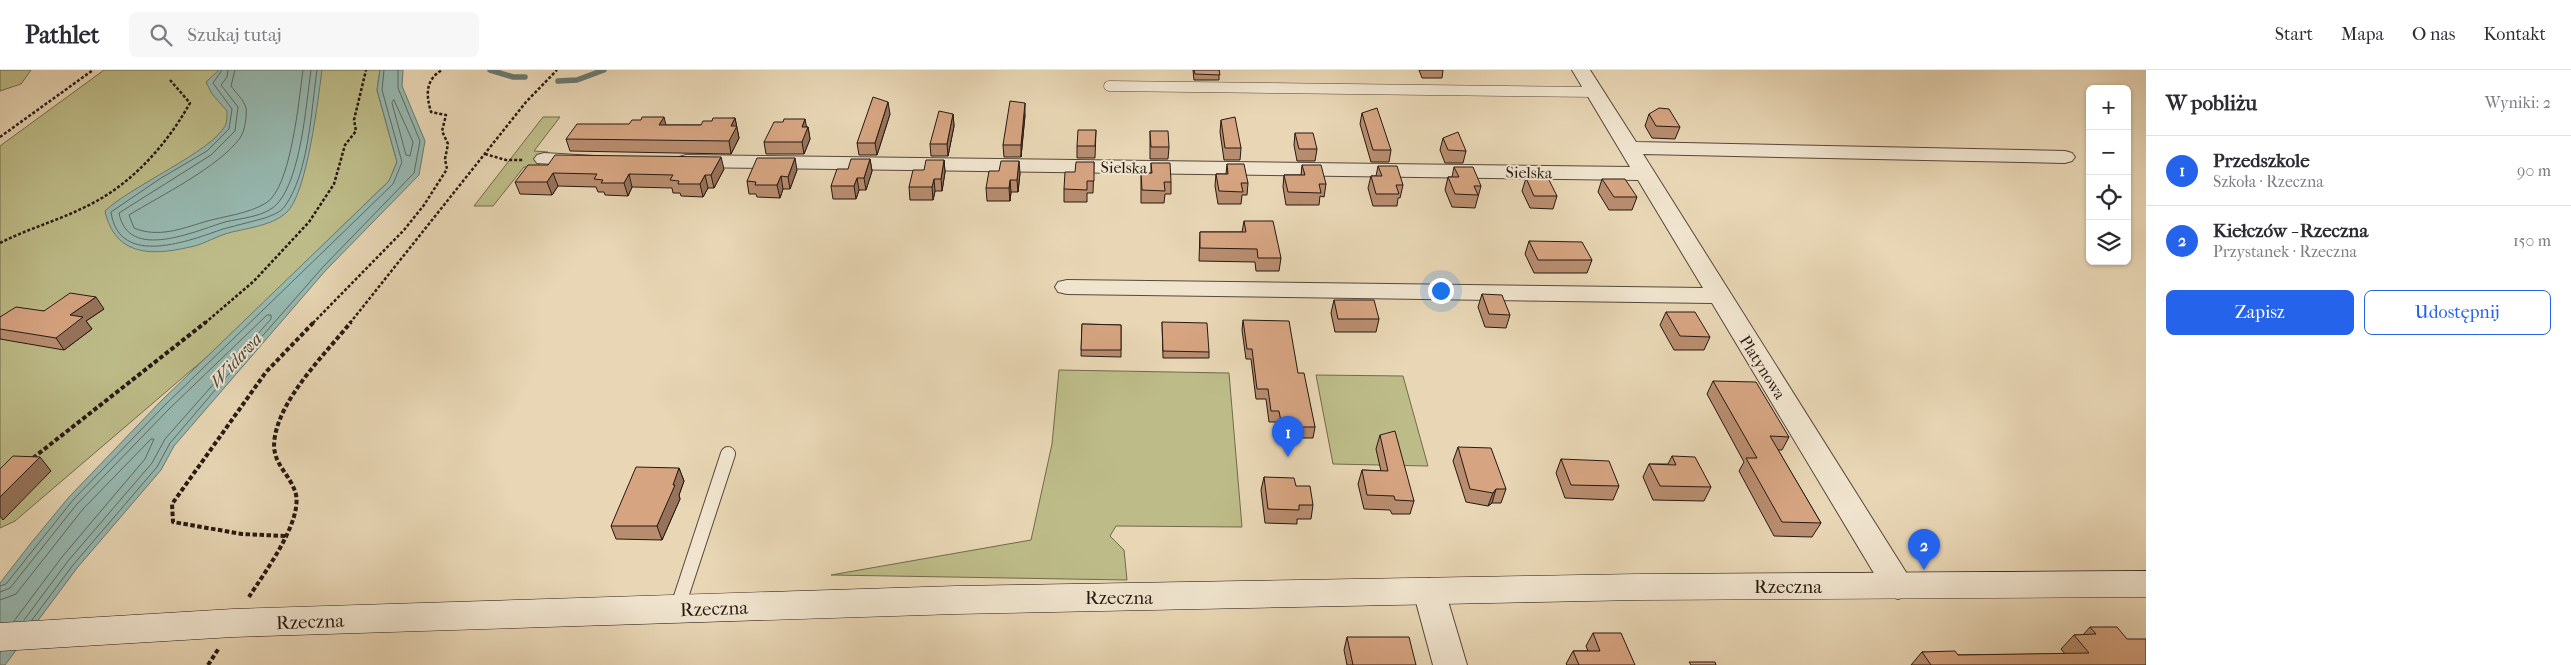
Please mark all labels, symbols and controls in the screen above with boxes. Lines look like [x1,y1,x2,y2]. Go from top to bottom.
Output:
search box [129,12,479,57]
text: Pathlet [25,21,99,49]
icon: search [147,21,175,49]
text: Szukaj tutaj [187,24,282,46]
text: Start [2275,24,2313,45]
text: Mapa [2341,24,2384,45]
text: O nas [2412,24,2455,45]
text: Kontakt [2483,24,2546,45]
map controls [2086,85,2131,265]
button: + [2086,85,2131,130]
text: W pobliżu [2166,91,2257,115]
text: Wyniki: 2 [2485,93,2551,112]
button: − [2086,130,2131,175]
text: Przedszkole [2213,150,2310,172]
street label: Sielska [1101,158,1148,177]
text: 1 [2179,161,2185,180]
text: 90 m [2517,161,2551,180]
street label: Sielska [1506,163,1553,182]
text: Szkoła · Rzeczna [2213,172,2324,191]
button: locate [2086,175,2131,220]
button: layers [2086,220,2131,265]
text: Kiełczów - Rzeczna [2213,220,2368,242]
text: 2 [2178,231,2186,250]
text: 150 m [2513,231,2551,250]
text: Przystanek · Rzeczna [2213,242,2357,261]
your location [1428,278,1454,304]
button: Zapisz [2166,290,2354,335]
button: Udostępnij [2364,290,2551,335]
water label: Widawa [206,329,267,392]
street label: Platynowa [1736,332,1790,403]
pin: 1 [1272,416,1304,457]
pin: 2 [1908,529,1940,570]
street label: Rzeczna [1754,576,1822,598]
street label: Rzeczna [1085,587,1153,609]
street label: Rzeczna [680,597,749,621]
street label: Rzeczna [276,610,345,634]

